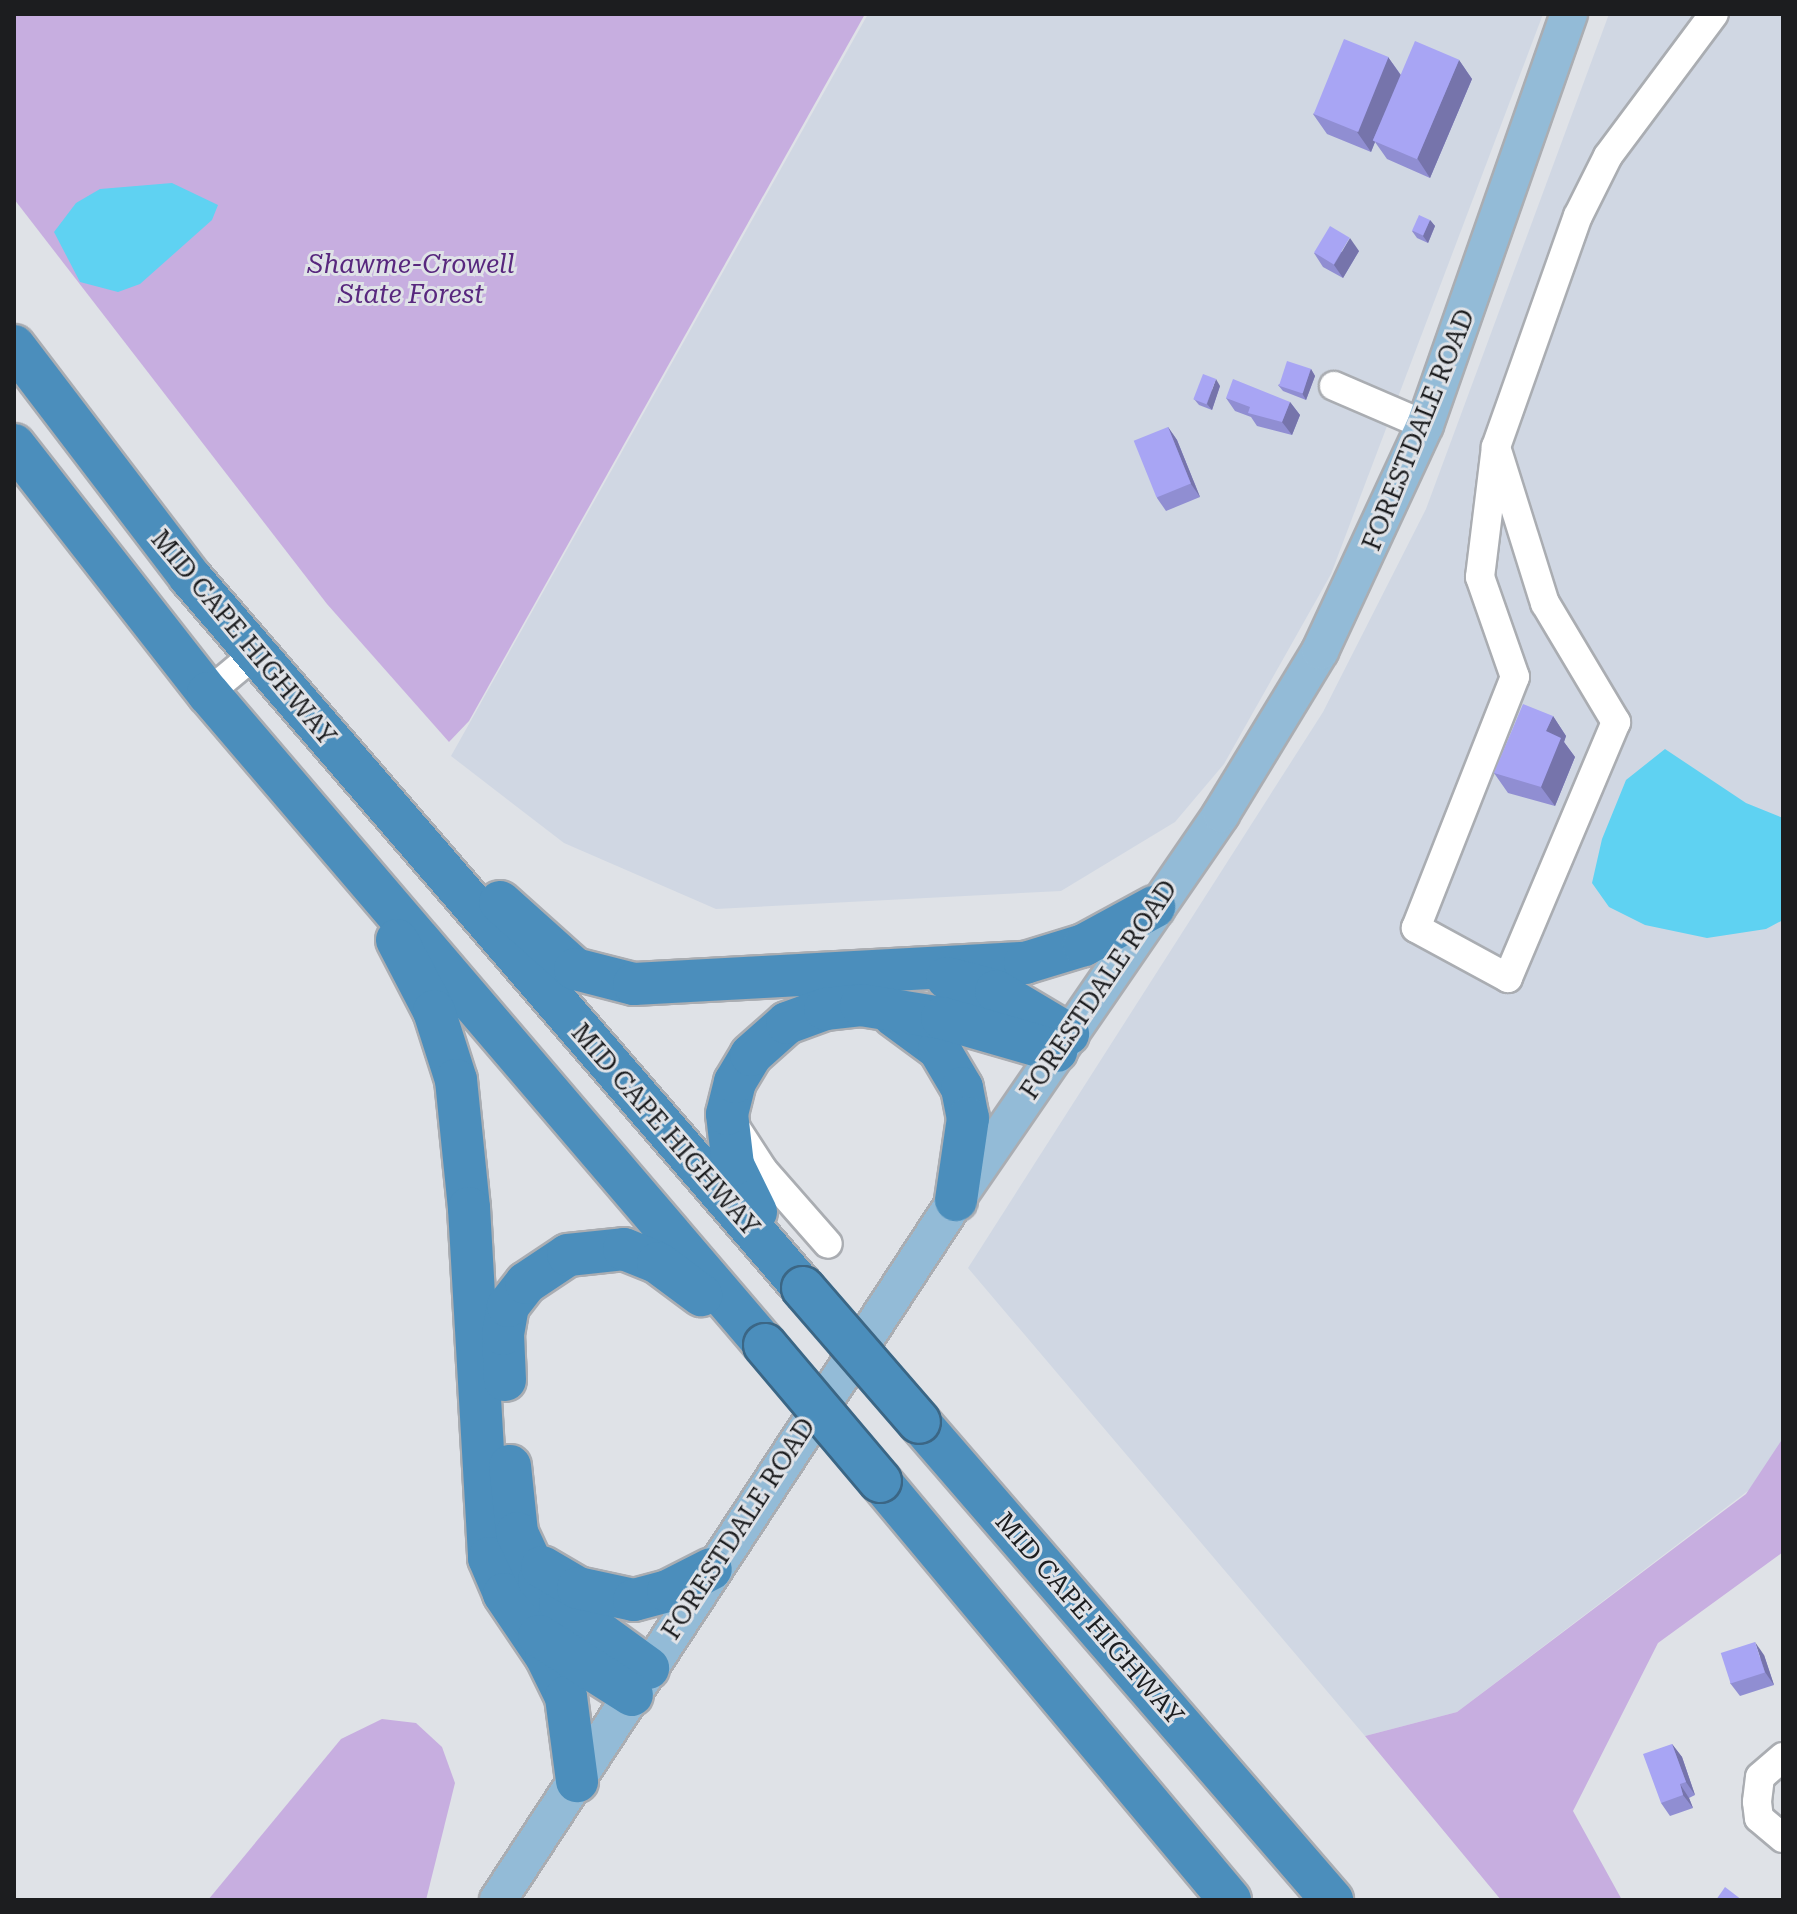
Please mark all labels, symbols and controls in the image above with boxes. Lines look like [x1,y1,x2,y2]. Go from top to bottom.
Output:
park label: Shawme-Crowell State Forest [308,249,514,310]
street label: FORESTDALE ROAD [1356,305,1482,555]
street label: MID CAPE HIGHWAY [144,524,342,752]
street label: FORESTDALE ROAD [1014,874,1184,1106]
street label: MID CAPE HIGHWAY [564,1018,766,1242]
street label: FORESTDALE ROAD [656,1412,822,1646]
street label: MID CAPE HIGHWAY [988,1507,1190,1731]

